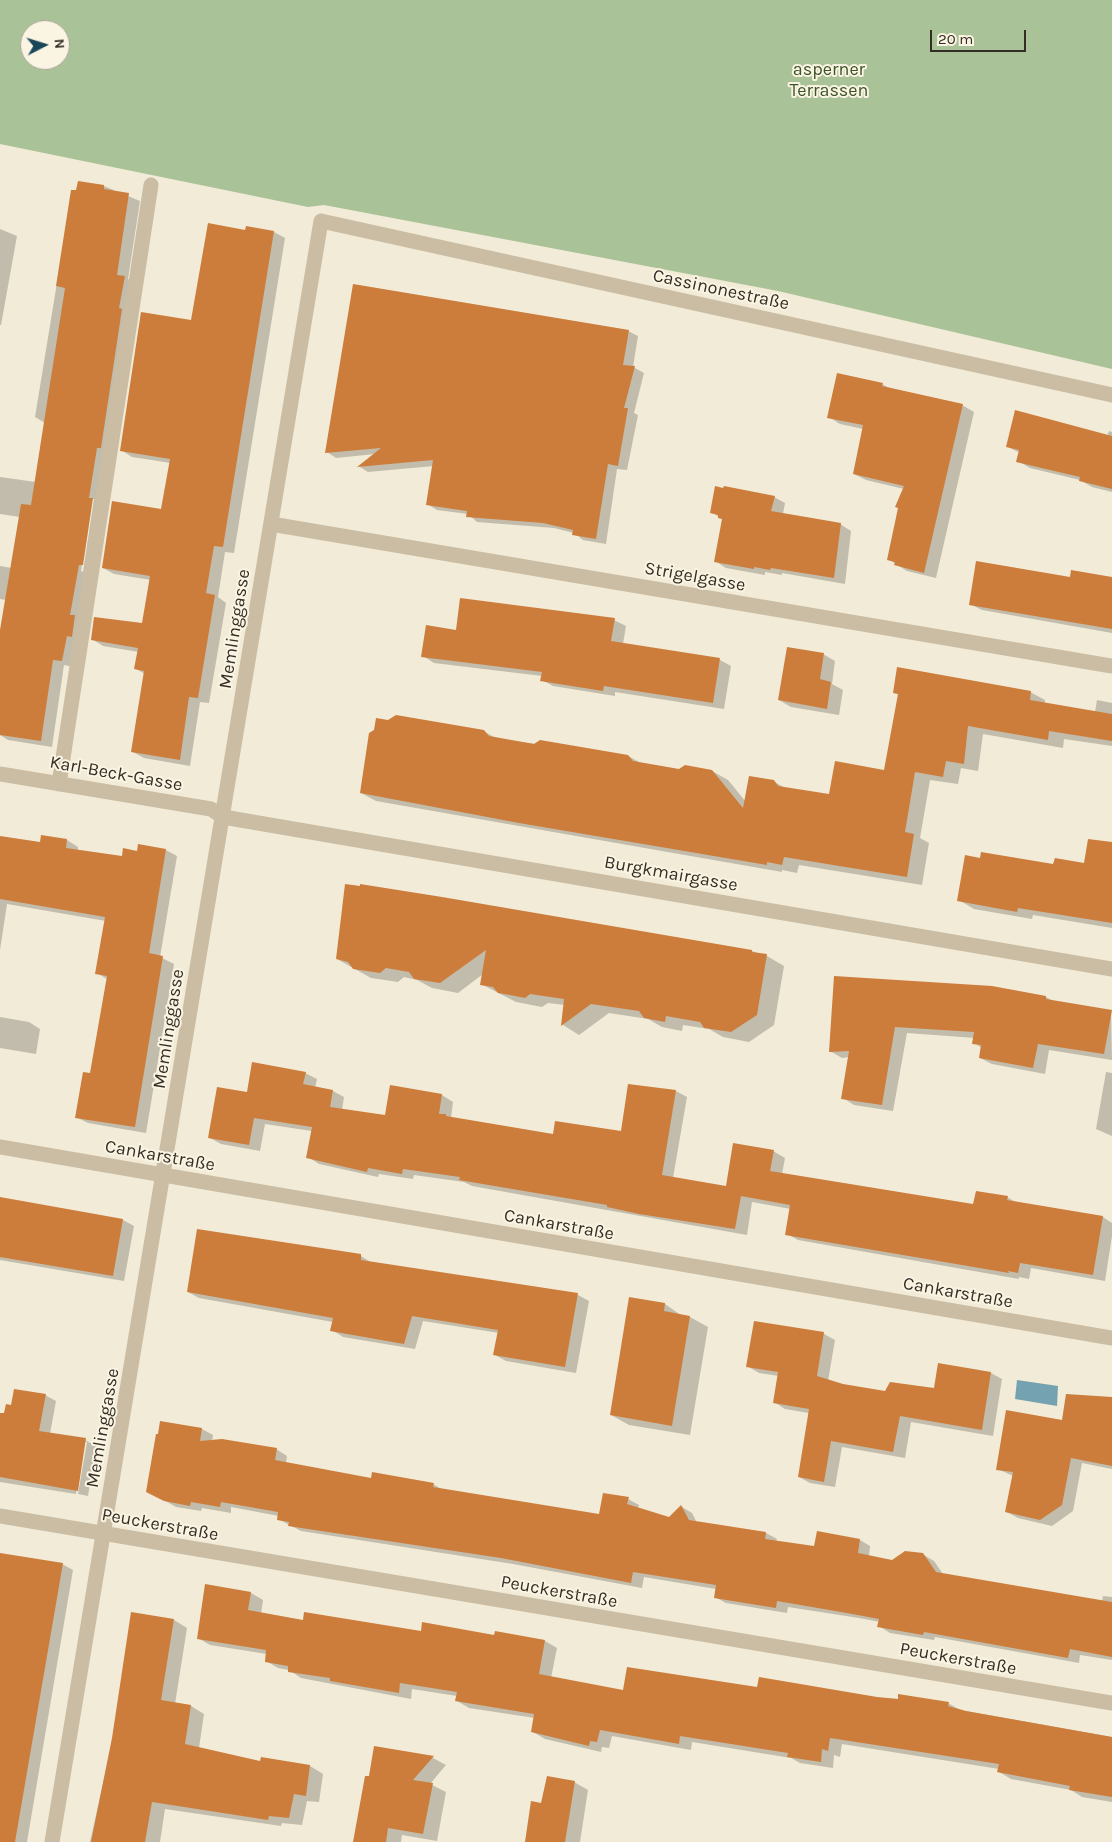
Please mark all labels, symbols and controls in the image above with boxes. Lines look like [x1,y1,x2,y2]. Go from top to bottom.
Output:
north arrow [20,20,70,70]
scale bar [932,20,1028,52]
text: 20 m [938,30,973,48]
text: N [51,38,68,49]
park label: asperner Terrassen [790,59,868,102]
street label: Cassinonestraße [651,265,791,315]
street label: Strigelgasse [643,557,747,597]
street label: Memlinggasse [215,568,255,690]
street label: Karl-Beck-Gasse [48,752,184,796]
street label: Burgkmairgasse [603,852,739,896]
street label: Memlinggasse [149,968,189,1090]
street label: Cankarstraße [103,1136,217,1176]
street label: Cankarstraße [502,1205,616,1245]
street label: Cankarstraße [901,1273,1015,1313]
street label: Memlinggasse [82,1367,124,1489]
street label: Peuckerstraße [100,1504,220,1546]
street label: Peuckerstraße [499,1571,619,1613]
street label: Peuckerstraße [898,1638,1018,1680]

